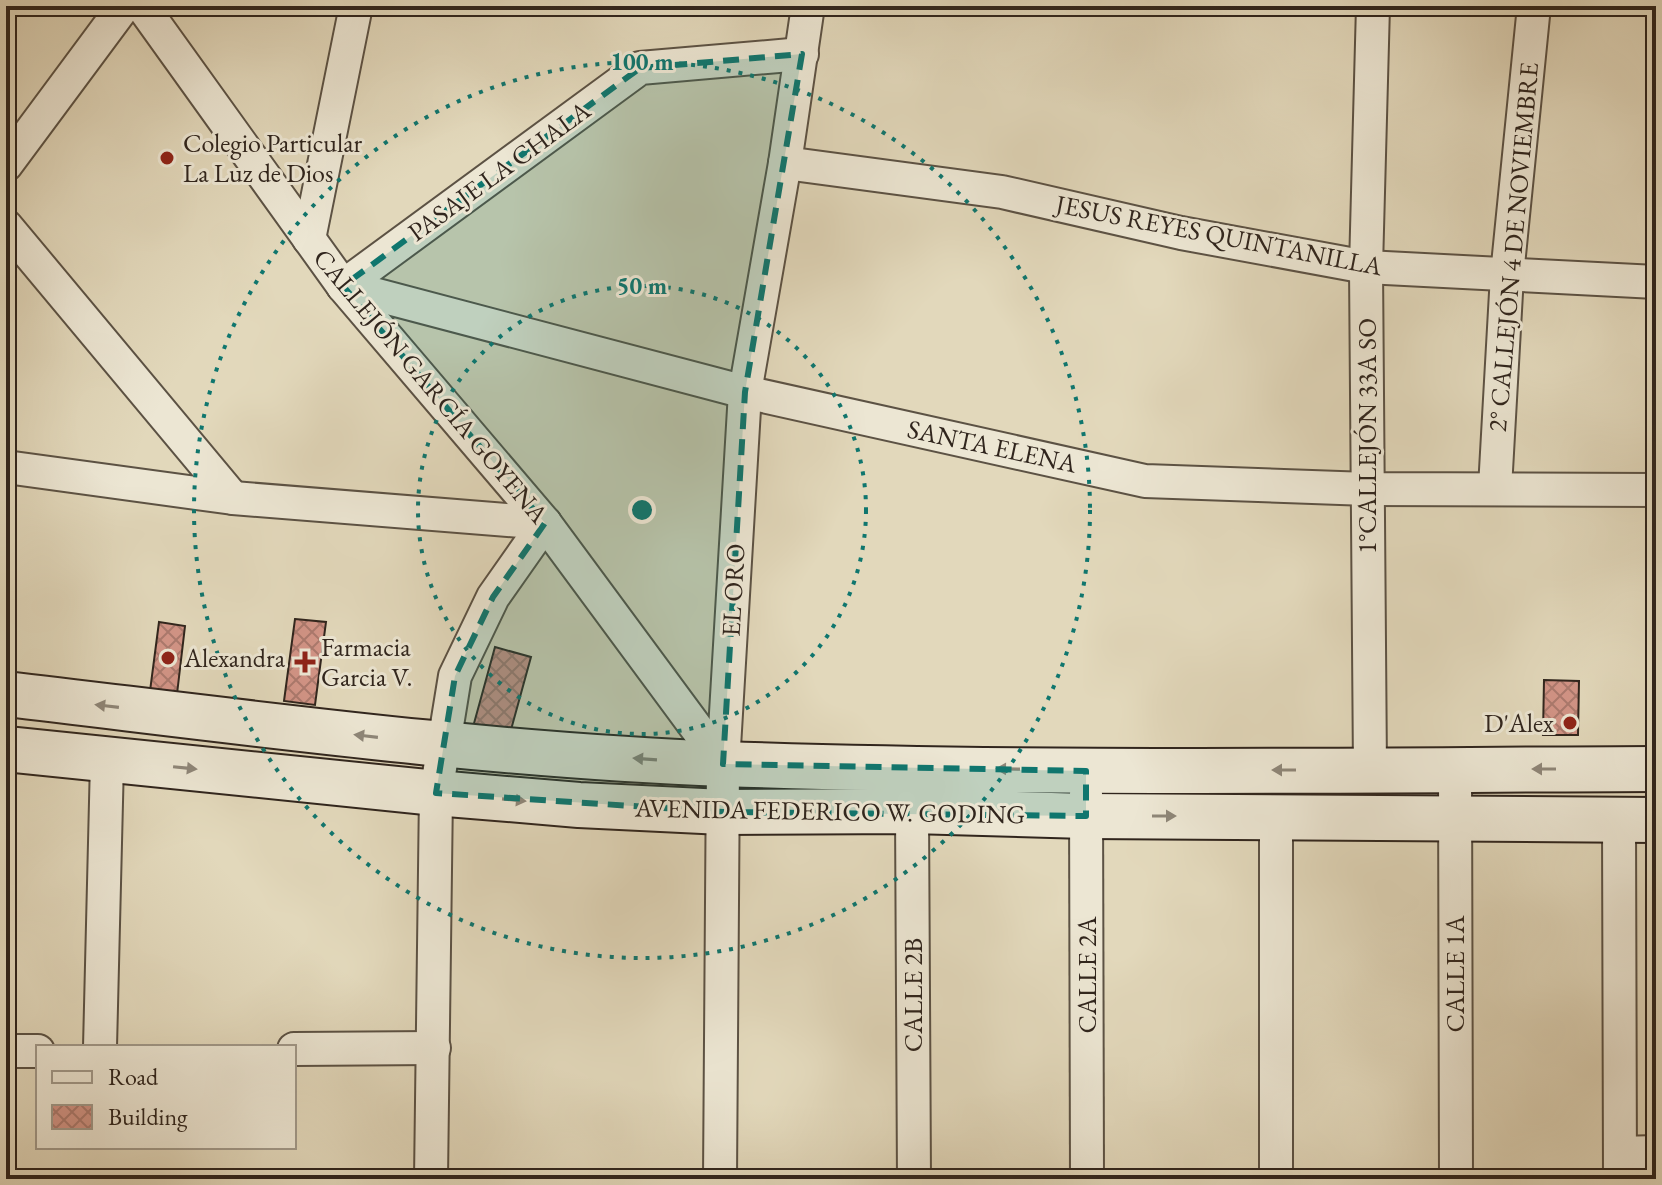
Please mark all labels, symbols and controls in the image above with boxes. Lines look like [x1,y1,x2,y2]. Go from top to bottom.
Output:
text: 100 m [610,46,674,77]
street label: 2° CALLEJÓN 4 DE NOVIEMBRE [1480,61,1546,433]
street label: PASAJE LA CHALA [401,93,598,249]
place label: Colegio Particular La Luz de Dios [183,126,363,190]
marker: Colegio Particular La Luz de Dios [158,149,176,167]
street label: JESUS REYES QUINTANILLA [1051,186,1386,284]
street label: CALLEJÓN GARCÍA GOYENA [306,242,557,531]
text: 50 m [617,270,667,301]
street label: 1°CALLEJÓN 33A SO [1350,318,1384,554]
street label: SANTA ELENA [904,411,1081,481]
centre of rings [628,496,656,524]
street label: EL ORO [714,543,752,637]
place label: Farmacia Garcia V. [321,630,412,694]
place label: Alexandra [183,641,286,675]
marker: Alexandra [159,649,177,667]
marker: Farmacia Garcia V. [296,653,314,671]
one-way arrow [94,699,119,712]
place label: D'Alex [1484,706,1555,740]
marker: D'Alex [1561,714,1579,732]
one-way arrow [353,730,378,743]
one-way arrow [632,752,657,765]
one-way arrow [173,762,198,775]
one-way arrow [995,763,1020,775]
one-way arrow [1531,763,1556,775]
one-way arrow [1271,764,1296,776]
street label: AVENIDA FEDERICO W. GODING [634,791,1025,831]
one-way arrow [502,794,527,807]
one-way arrow [1152,810,1177,822]
street label: CALLE 1A [1438,914,1472,1033]
street label: CALLE 2A [1070,915,1104,1034]
street label: CALLE 2B [896,938,930,1052]
legend [36,1045,296,1149]
text: Road [108,1061,159,1092]
text: Building [108,1101,188,1132]

